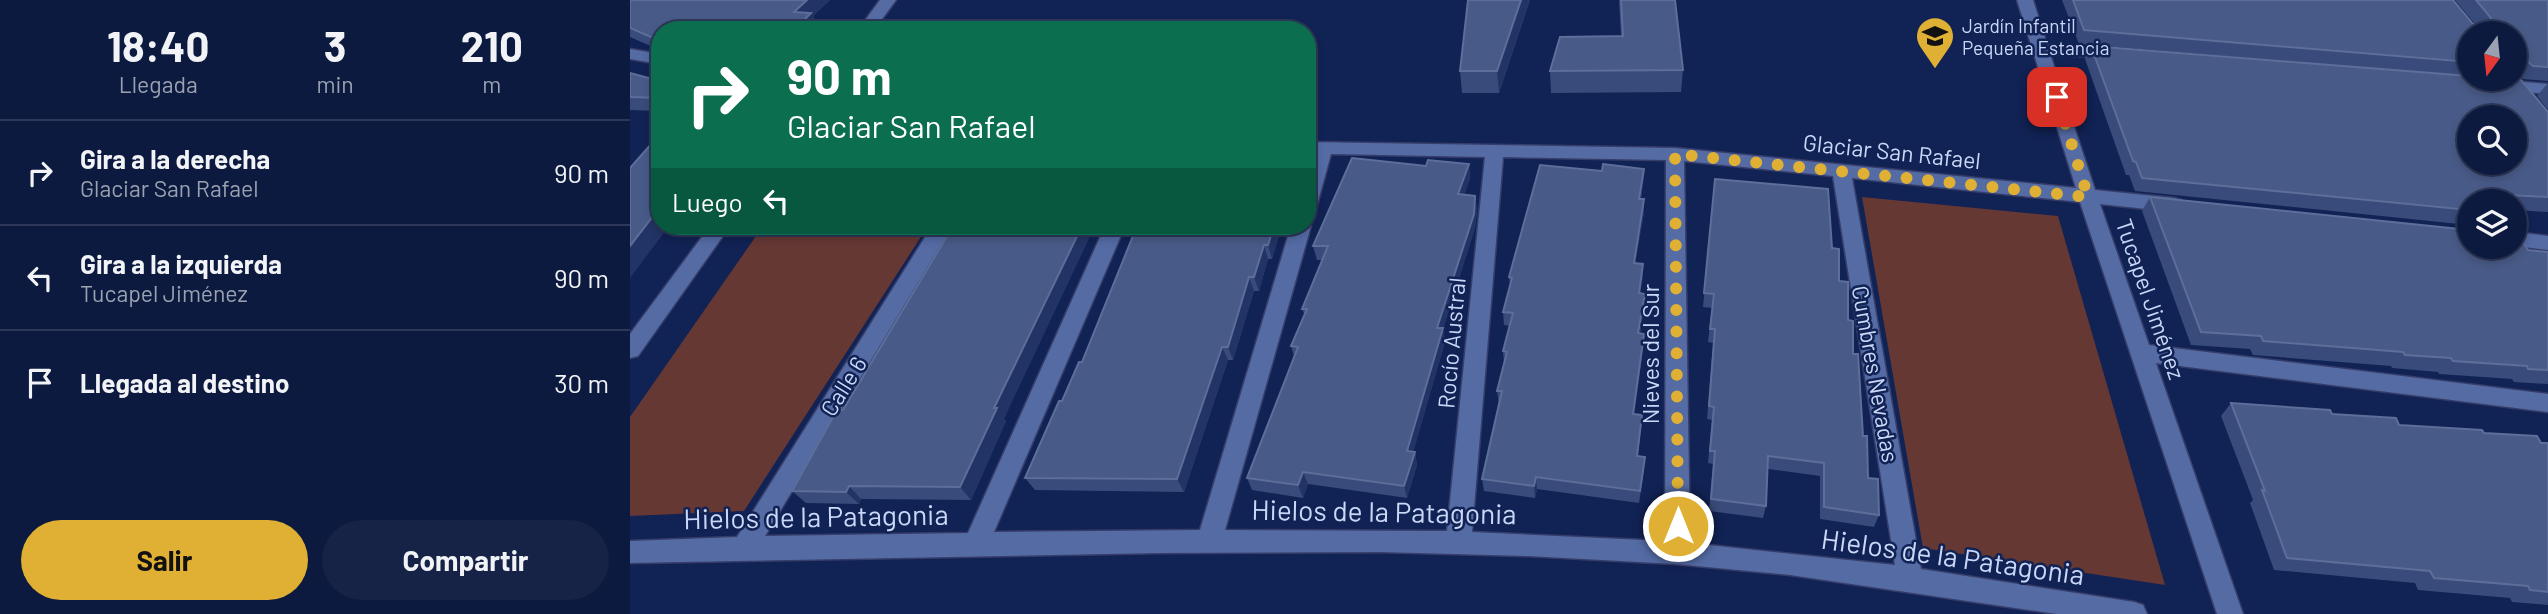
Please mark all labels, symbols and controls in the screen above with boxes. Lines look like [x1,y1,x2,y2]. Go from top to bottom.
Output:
place label: Jardín Infantil Pequeña Estancia [1962,14,2109,59]
school or university icon: Jardín Infantil Pequeña Estancia [1914,15,1956,70]
text: 18:40 [107,20,209,70]
text: 3 [324,20,346,70]
text: 210 [461,20,523,70]
north arrow [2457,21,2527,91]
map controls [2457,21,2527,259]
text: 90 m [787,46,892,105]
icon: right [672,49,763,140]
pin [2027,67,2087,127]
text: Llegada [119,70,198,98]
text: min [316,70,354,98]
text: m [482,70,501,98]
icon: arrive [2038,78,2076,116]
button: search [2457,105,2527,175]
text: Glaciar San Rafael [787,106,1036,144]
street label: Glaciar San Rafael [1802,128,1982,174]
text: Gira a la derecha [80,143,270,174]
icon: right [21,154,59,192]
text: 90 m [554,157,609,188]
text: Glaciar San Rafael [80,174,259,202]
icon: left [757,182,795,220]
text: Luego [672,186,743,217]
button: layers [2457,189,2527,259]
street label: Tucapel Jiménez [2110,215,2192,383]
text: Gira a la izquierda [80,248,282,279]
icon: left [21,259,59,297]
text: 90 m [554,262,609,293]
street label: Rocío Austral [1431,276,1471,410]
text: Tucapel Jiménez [80,279,248,307]
street label: Nieves del Sur [1636,283,1664,424]
street label: Cumbres Nevadas [1847,283,1905,465]
street label: Calle 6 [814,351,872,421]
icon: arrive [21,364,59,402]
text: Llegada al destino [80,367,289,398]
text: 30 m [554,367,609,398]
position arrow [1641,489,1715,563]
street label: Hielos de la Patagonia [1251,492,1517,530]
street label: Hielos de la Patagonia [683,497,949,535]
button: Salir [21,520,308,600]
button: Compartir [322,520,609,600]
street label: Hielos de la Patagonia [1819,521,2087,591]

